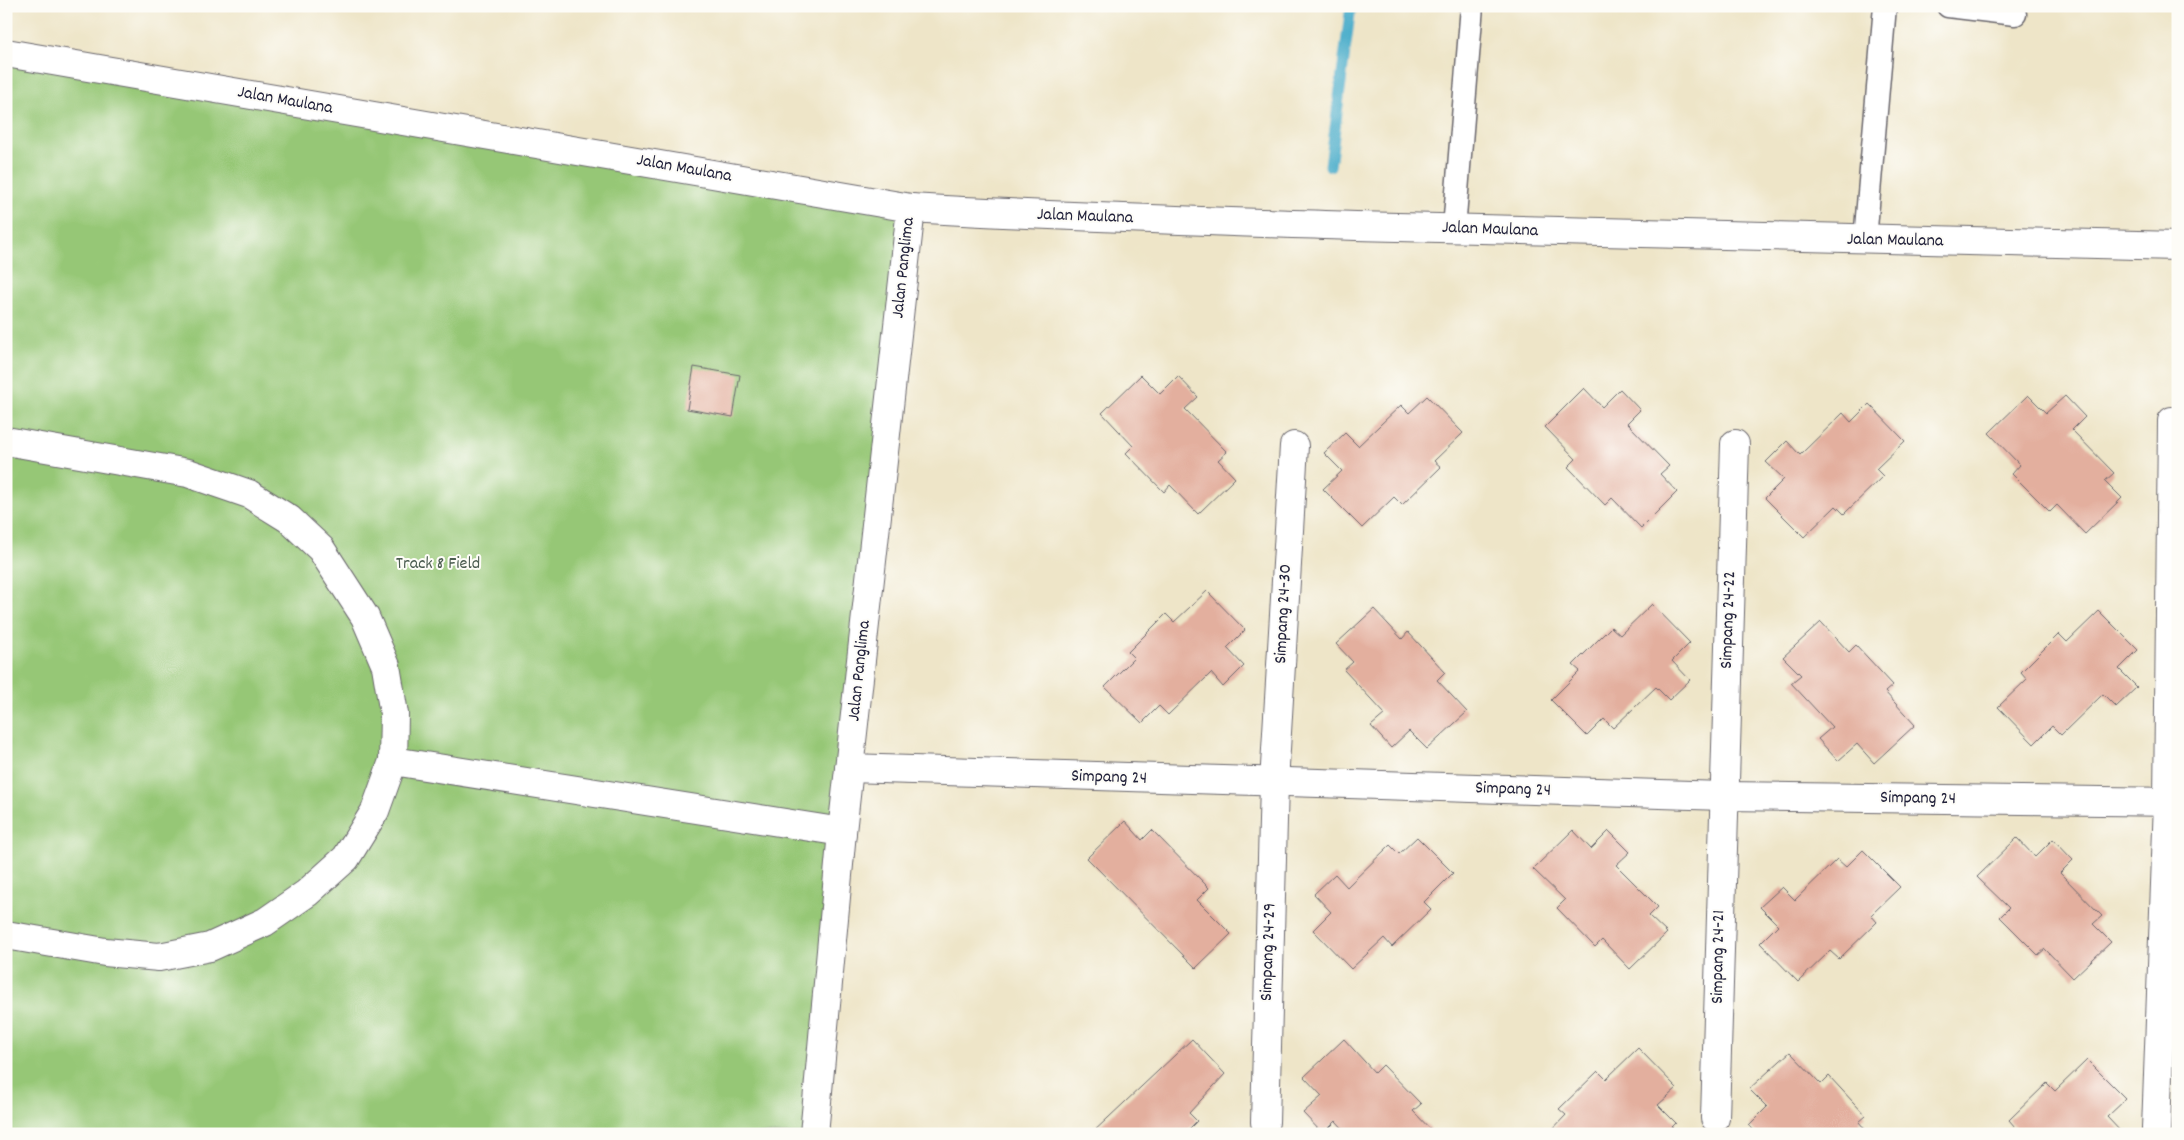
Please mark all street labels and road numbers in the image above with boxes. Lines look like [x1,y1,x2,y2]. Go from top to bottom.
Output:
street label: Jalan Maulana [235,80,335,122]
street label: Jalan Maulana [634,148,734,190]
street label: Jalan Maulana [1036,203,1134,231]
street label: Jalan Panglima [886,216,922,320]
street label: Jalan Maulana [1441,216,1539,244]
street label: Jalan Maulana [1847,228,1944,254]
street label: Simpang 24-30 [1269,563,1299,665]
street label: Simpang 24-22 [1715,571,1743,669]
street label: Jalan Panglima [842,619,878,723]
street label: Simpang 24 [1071,764,1147,792]
street label: Simpang 24 [1475,776,1551,804]
street label: Simpang 24 [1880,786,1956,812]
street label: Simpang 24-29 [1255,902,1283,1002]
street label: Simpang 24-21 [1706,910,1732,1004]

